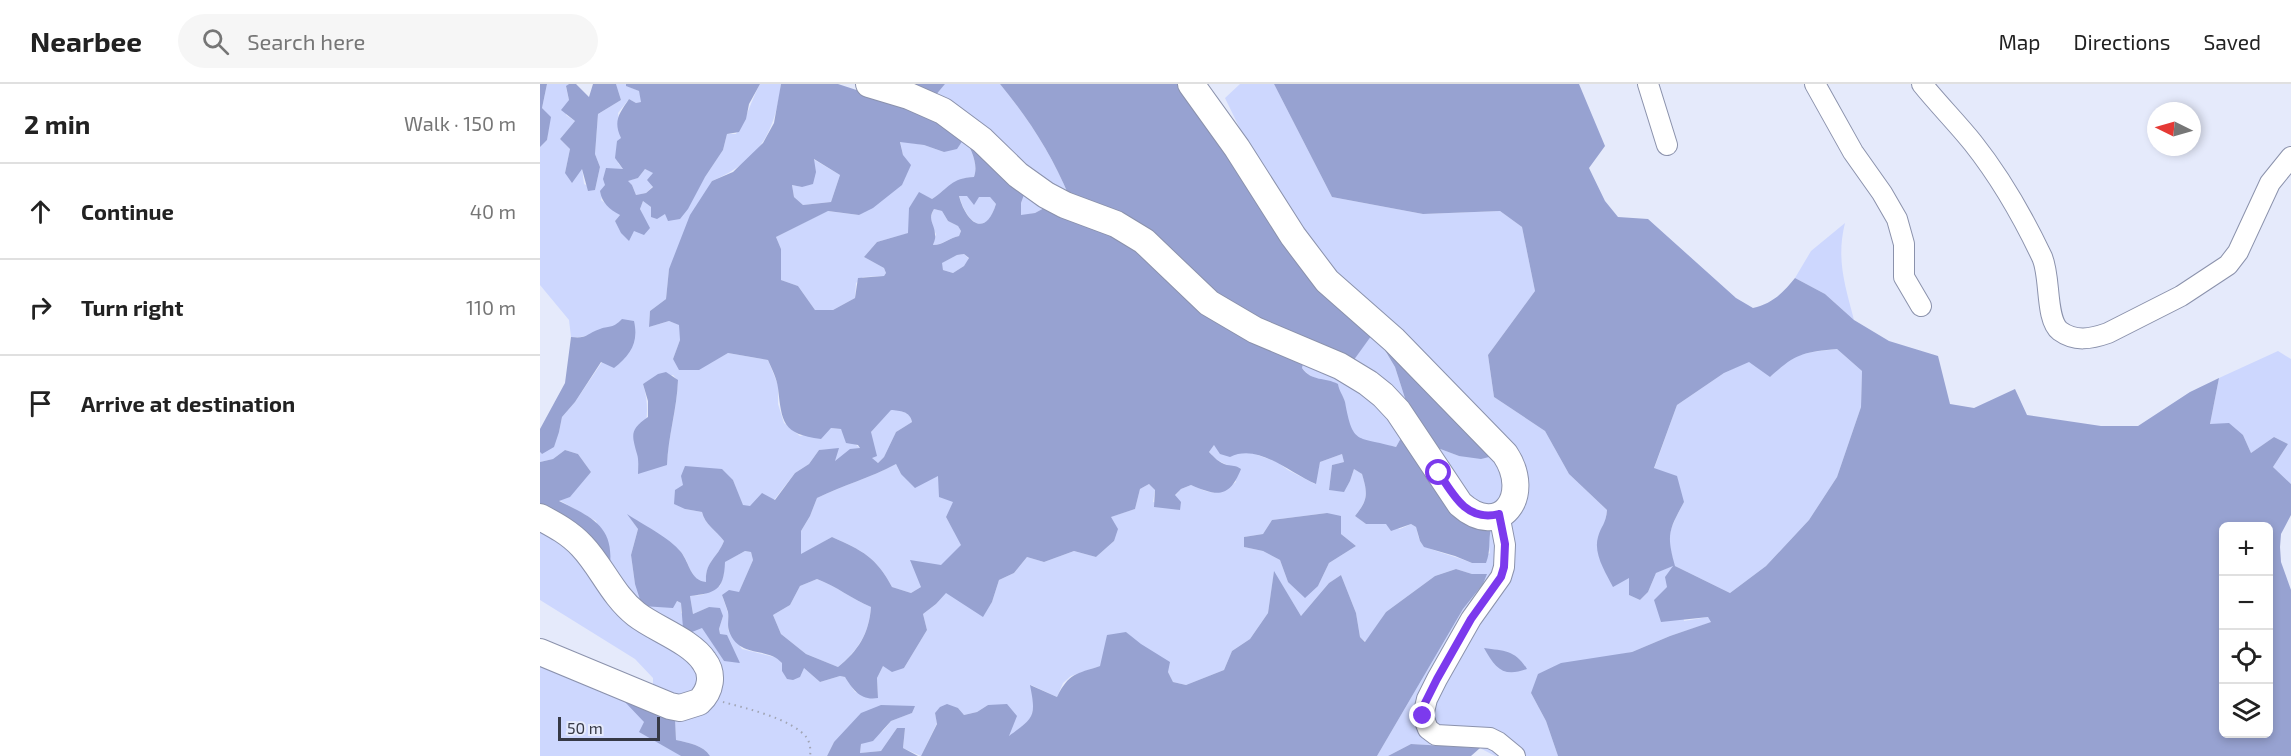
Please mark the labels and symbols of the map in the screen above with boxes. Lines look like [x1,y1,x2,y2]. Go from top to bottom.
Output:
north arrow [2147,102,2201,156]
route start [1425,459,1451,485]
route end [1409,702,1435,728]
scale bar [558,714,660,742]

